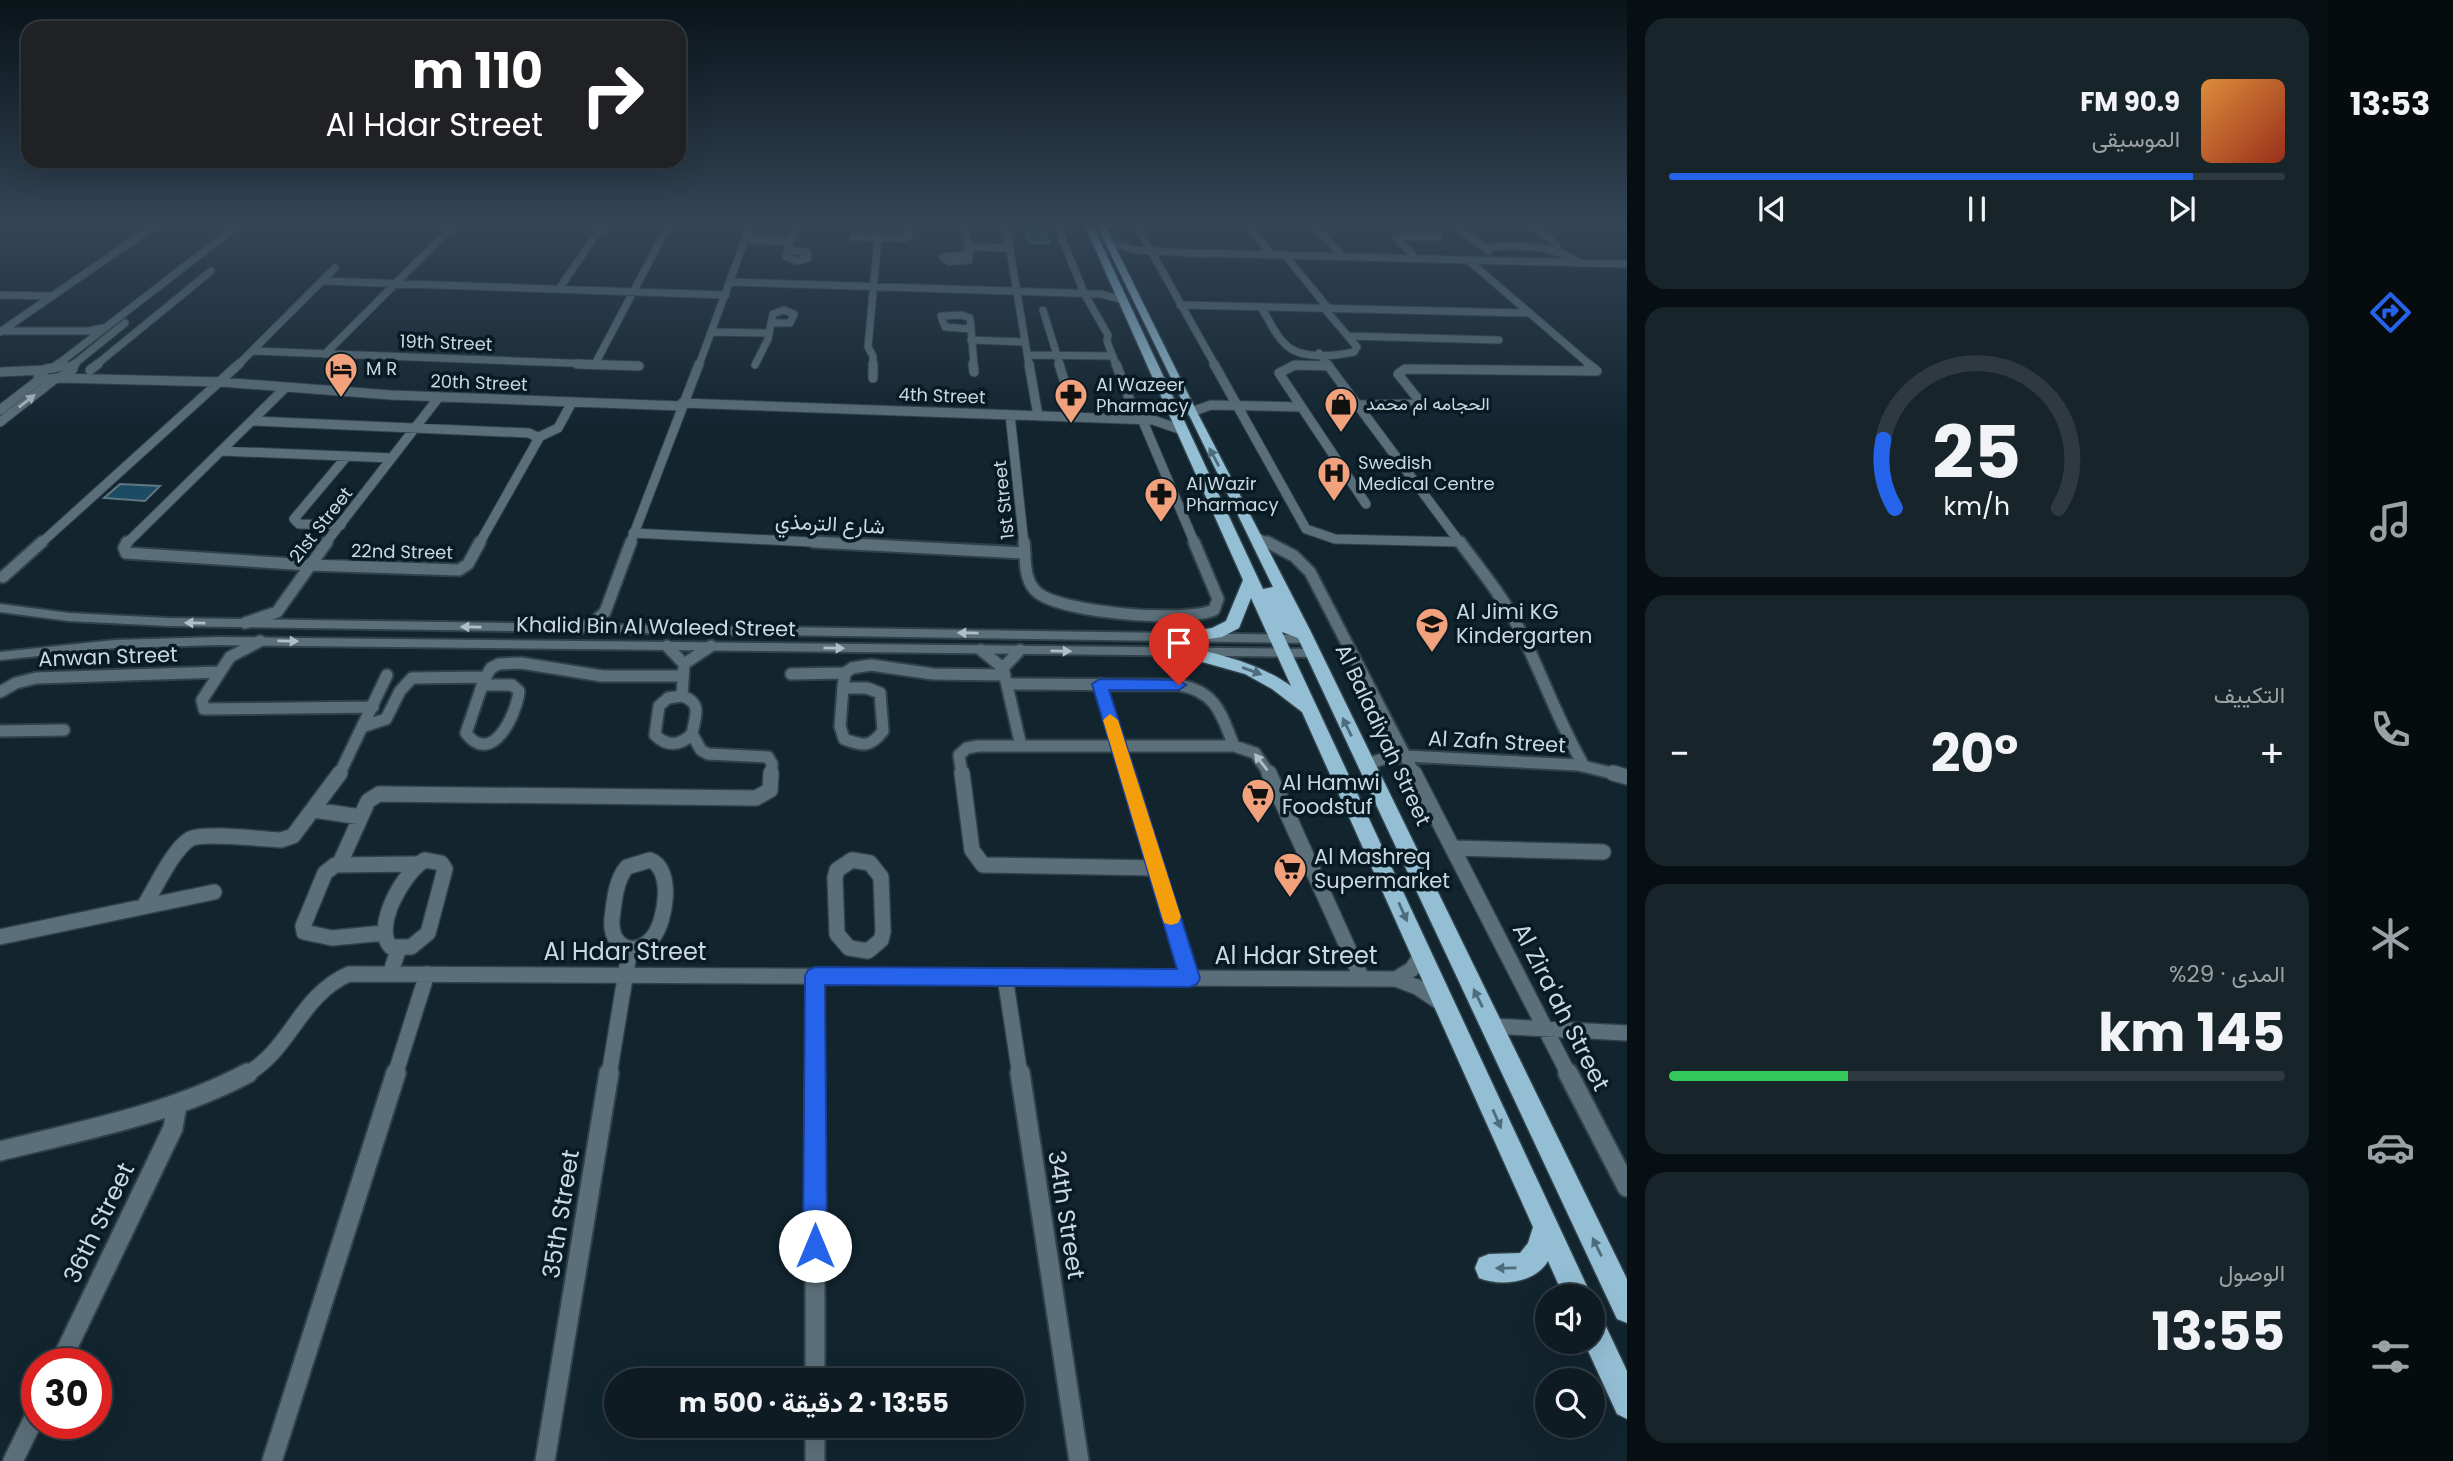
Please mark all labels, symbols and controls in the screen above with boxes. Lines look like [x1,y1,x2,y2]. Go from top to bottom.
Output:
text: 110 m [412,37,543,105]
icon: right [567,49,658,140]
text: 13:53 [2350,81,2430,126]
text: 90.9 FM [2080,84,2180,120]
text: Al Hdar Street [325,102,543,147]
text: الموسيقى [2092,123,2180,155]
icon: previous [1753,190,1791,228]
icon: pause [1958,190,1996,228]
icon: next [2163,190,2201,228]
icon: directions [2366,288,2415,337]
street label: 19th Street [399,328,493,357]
hotel icon: M R [322,350,360,399]
place label: M R [366,356,397,381]
street label: 20th Street [430,368,528,397]
place label: Al Wazeer Pharmacy [1096,372,1189,418]
pharmacy icon: Al Wazeer Pharmacy [1052,376,1090,425]
street label: 4th Street [898,381,986,410]
shop icon: الحجامه ام محمد [1322,385,1360,434]
place label: الحجامه ام محمد [1366,391,1490,416]
one-way arrow [18,393,36,408]
text: 25 [1933,402,2021,503]
one-way arrow [1209,447,1220,467]
place label: Swedish Medical Centre [1358,450,1495,496]
hospital icon: Swedish Medical Centre [1315,454,1353,503]
street label: 1st Street [987,459,1020,541]
place label: Al Wazir Pharmacy [1186,471,1279,517]
pharmacy icon: Al Wazir Pharmacy [1142,475,1180,524]
street label: 21st Street [283,482,358,568]
text: km/h [1944,489,2010,524]
icon: music [2366,497,2415,546]
street label: شارع الترمذي [774,506,886,544]
street label: 22nd Street [351,538,453,565]
place label: Al Jimi KG Kindergarten [1456,597,1593,650]
school or university icon: Al Jimi KG Kindergarten [1413,605,1451,654]
street label: Khalid Bin Al Waleed Street [516,610,796,643]
pin [1149,613,1209,685]
one-way arrow [184,617,206,629]
one-way arrow [460,621,482,633]
icon: arrive [1160,624,1198,662]
one-way arrow [957,627,979,639]
one-way arrow [277,635,299,647]
street label: Al Baladiyah Street [1329,639,1438,830]
street label: Anwan Street [38,640,178,673]
one-way arrow [823,642,845,654]
one-way arrow [1051,645,1073,657]
one-way arrow [1242,666,1263,677]
text: التكييف [2214,679,2285,711]
icon: phone [2366,705,2415,754]
one-way arrow [1341,717,1352,737]
text: 20° [1931,717,2018,790]
street label: Al Zafn Street [1427,723,1567,760]
text: − [1669,727,1690,780]
text: + [2259,727,2285,780]
one-way arrow [1254,752,1268,771]
place label: Al Hamwi Foodstuf [1282,768,1380,821]
supermarket icon: Al Hamwi Foodstuf [1239,776,1277,825]
place label: Al Mashreq Supermarket [1314,842,1450,895]
supermarket icon: Al Mashreq Supermarket [1271,850,1309,899]
one-way arrow [1397,902,1409,922]
icon: climate [2366,914,2415,963]
street label: Al Zira'ah Street [1505,917,1618,1097]
street label: Al Hdar Street [543,935,707,968]
street label: Al Hdar Street [1214,939,1378,972]
text: المدى · 29% [2169,958,2285,990]
one-way arrow [1472,988,1483,1008]
text: 145 km [2098,996,2285,1069]
one-way arrow [1491,1109,1503,1129]
icon: car [2366,1123,2415,1172]
street label: 35th Street [534,1147,587,1281]
street label: 34th Street [1040,1148,1093,1282]
street label: 36th Street [55,1157,142,1289]
position arrow [778,1209,852,1283]
one-way arrow [1592,1237,1603,1257]
text: الوصول [2219,1257,2285,1289]
one-way arrow [1495,1262,1517,1274]
map controls [1535,1284,1605,1438]
button: sound [1535,1284,1605,1354]
text: 13:55 [2152,1295,2285,1368]
icon: filters [2366,1332,2415,1381]
speed limit sign: 30 [21,1348,112,1439]
button: search [1535,1368,1605,1438]
text: 13:55 · 2 دقيقة · 500 m [679,1385,949,1421]

